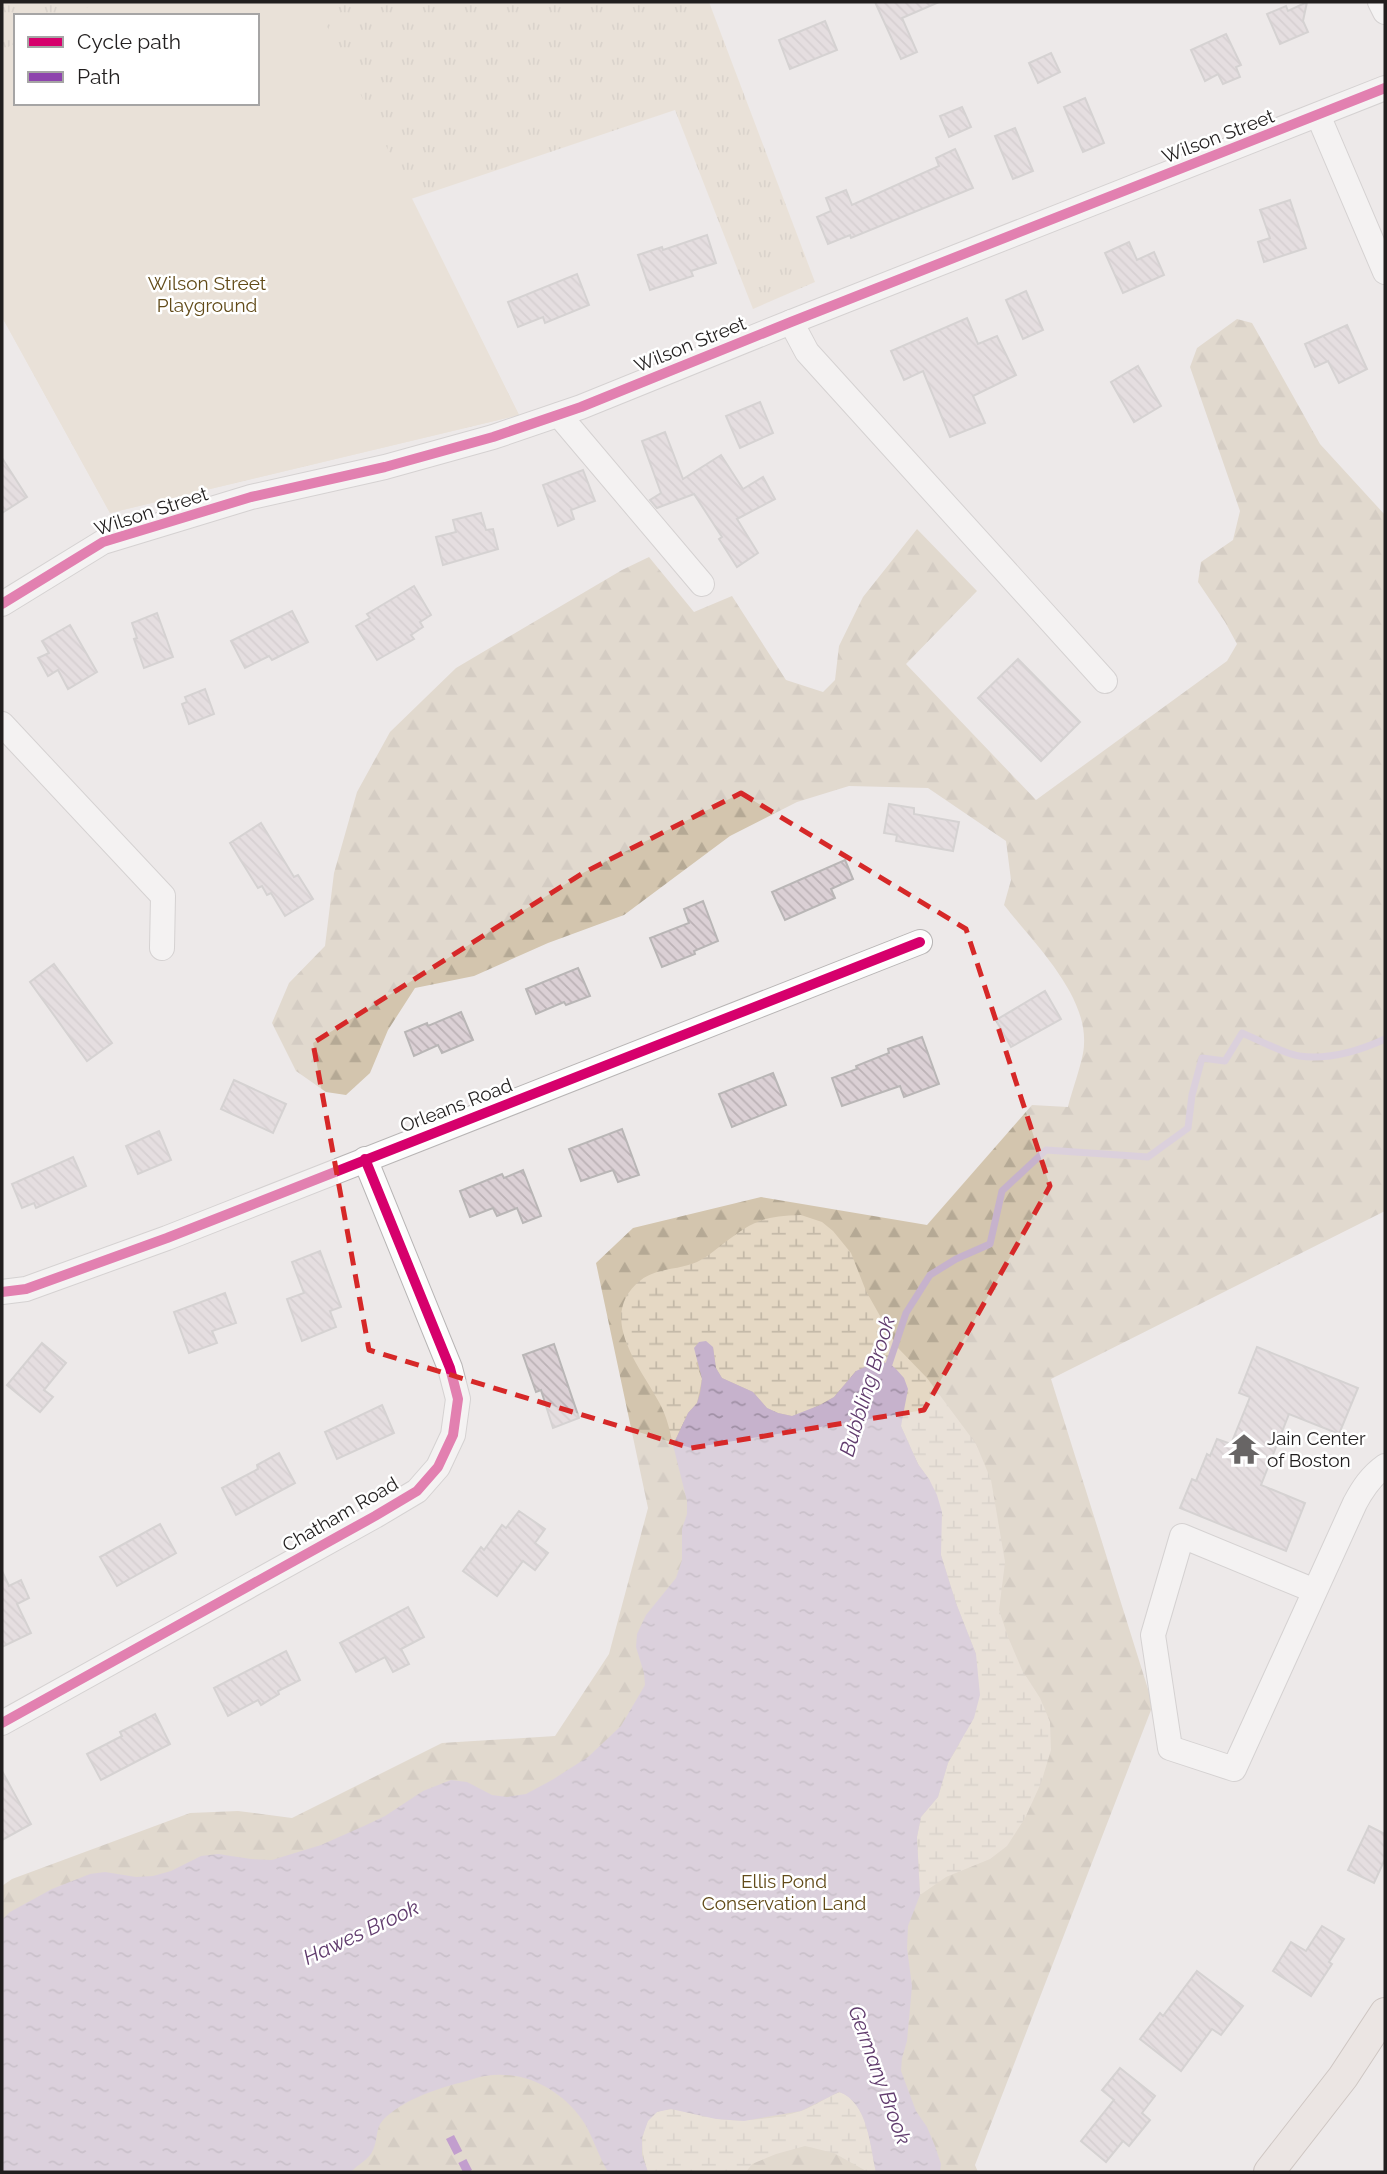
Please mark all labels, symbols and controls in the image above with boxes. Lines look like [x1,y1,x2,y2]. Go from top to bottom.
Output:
legend [14,14,259,105]
text: Cycle path [77,29,181,54]
text: Path [77,64,121,89]
street label: Wilson Street [1159,104,1278,167]
park label: Wilson Street Playground [148,272,267,316]
street label: Wilson Street [631,311,750,376]
street label: Wilson Street [91,482,211,540]
street label: Orleans Road [397,1074,515,1136]
water label: Bubbling Brook [834,1313,900,1459]
place label: Jain Center of Boston [1267,1427,1366,1471]
temple icon: Jain Center of Boston [1227,1432,1261,1466]
street label: Chatham Road [278,1472,402,1556]
park label: Ellis Pond Conservation Land [702,1870,866,1914]
water label: Hawes Brook [299,1894,423,1970]
water label: Germany Brook [843,2002,917,2148]

